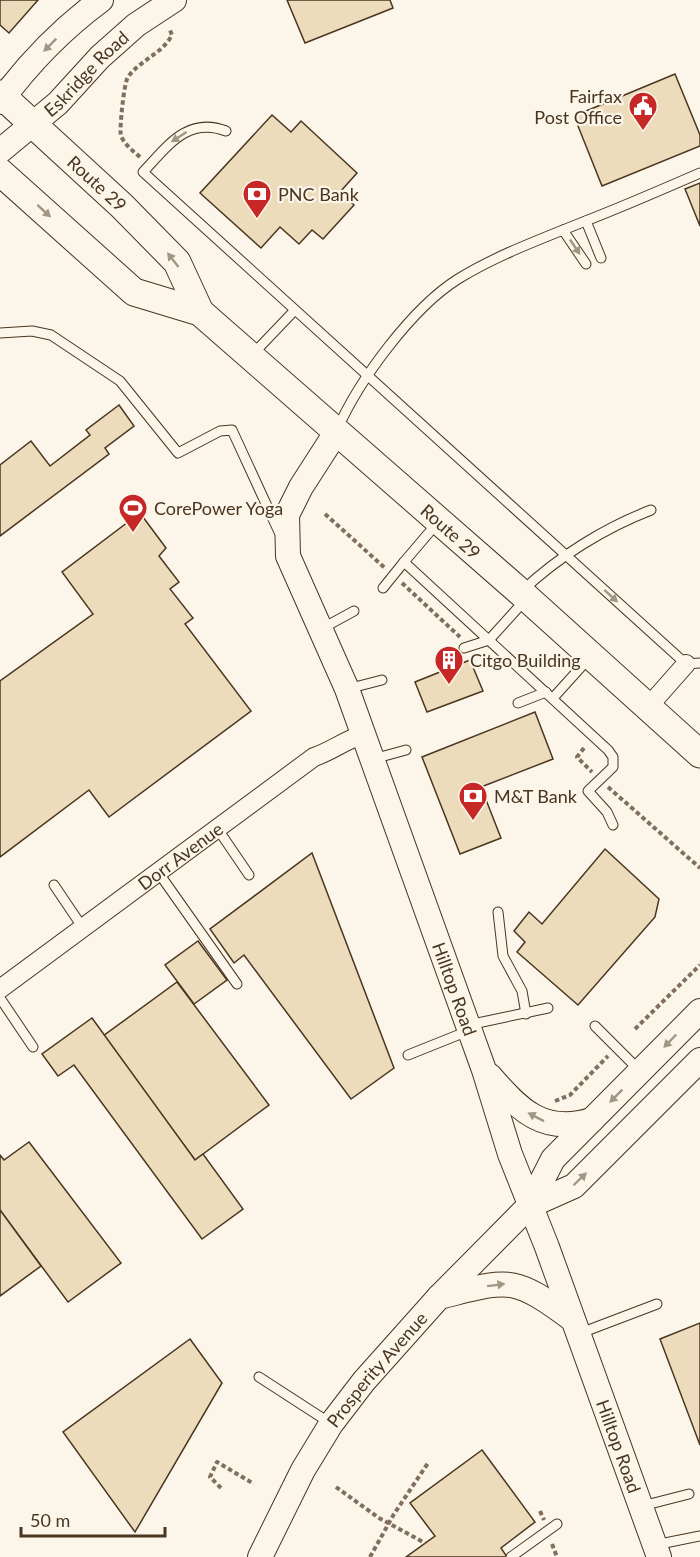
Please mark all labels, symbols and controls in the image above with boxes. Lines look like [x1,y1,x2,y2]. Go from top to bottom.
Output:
street label: Eskridge Road [39,26,133,121]
one-way arrow [43,38,58,52]
place label: Fairfax Post Office [534,85,622,128]
public building icon: Fairfax Post Office [627,90,659,132]
one-way arrow [171,132,187,143]
street label: Route 29 [63,151,131,216]
bank icon: PNC Bank [241,178,273,220]
place label: PNC Bank [278,183,360,205]
one-way arrow [36,204,51,217]
one-way arrow [569,239,580,255]
one-way arrow [167,252,180,268]
sports icon: CorePower Yoga [117,492,149,534]
place label: CorePower Yoga [154,497,283,519]
street label: Route 29 [416,499,485,563]
one-way arrow [603,589,618,603]
building icon: Citgo Building [433,644,465,686]
place label: Citgo Building [470,649,581,671]
bank icon: M&T Bank [457,780,489,822]
place label: M&T Bank [494,785,578,807]
street label: Dorr Avenue [133,817,227,895]
street label: Hilltop Road [428,939,482,1039]
one-way arrow [663,1033,677,1048]
one-way arrow [609,1088,623,1103]
one-way arrow [527,1112,544,1122]
one-way arrow [572,1173,587,1186]
one-way arrow [486,1280,505,1289]
street label: Prosperity Avenue [322,1307,432,1432]
street label: Hilltop Road [592,1396,646,1496]
scale bar [21,1500,165,1538]
text: 50 m [30,1509,70,1531]

